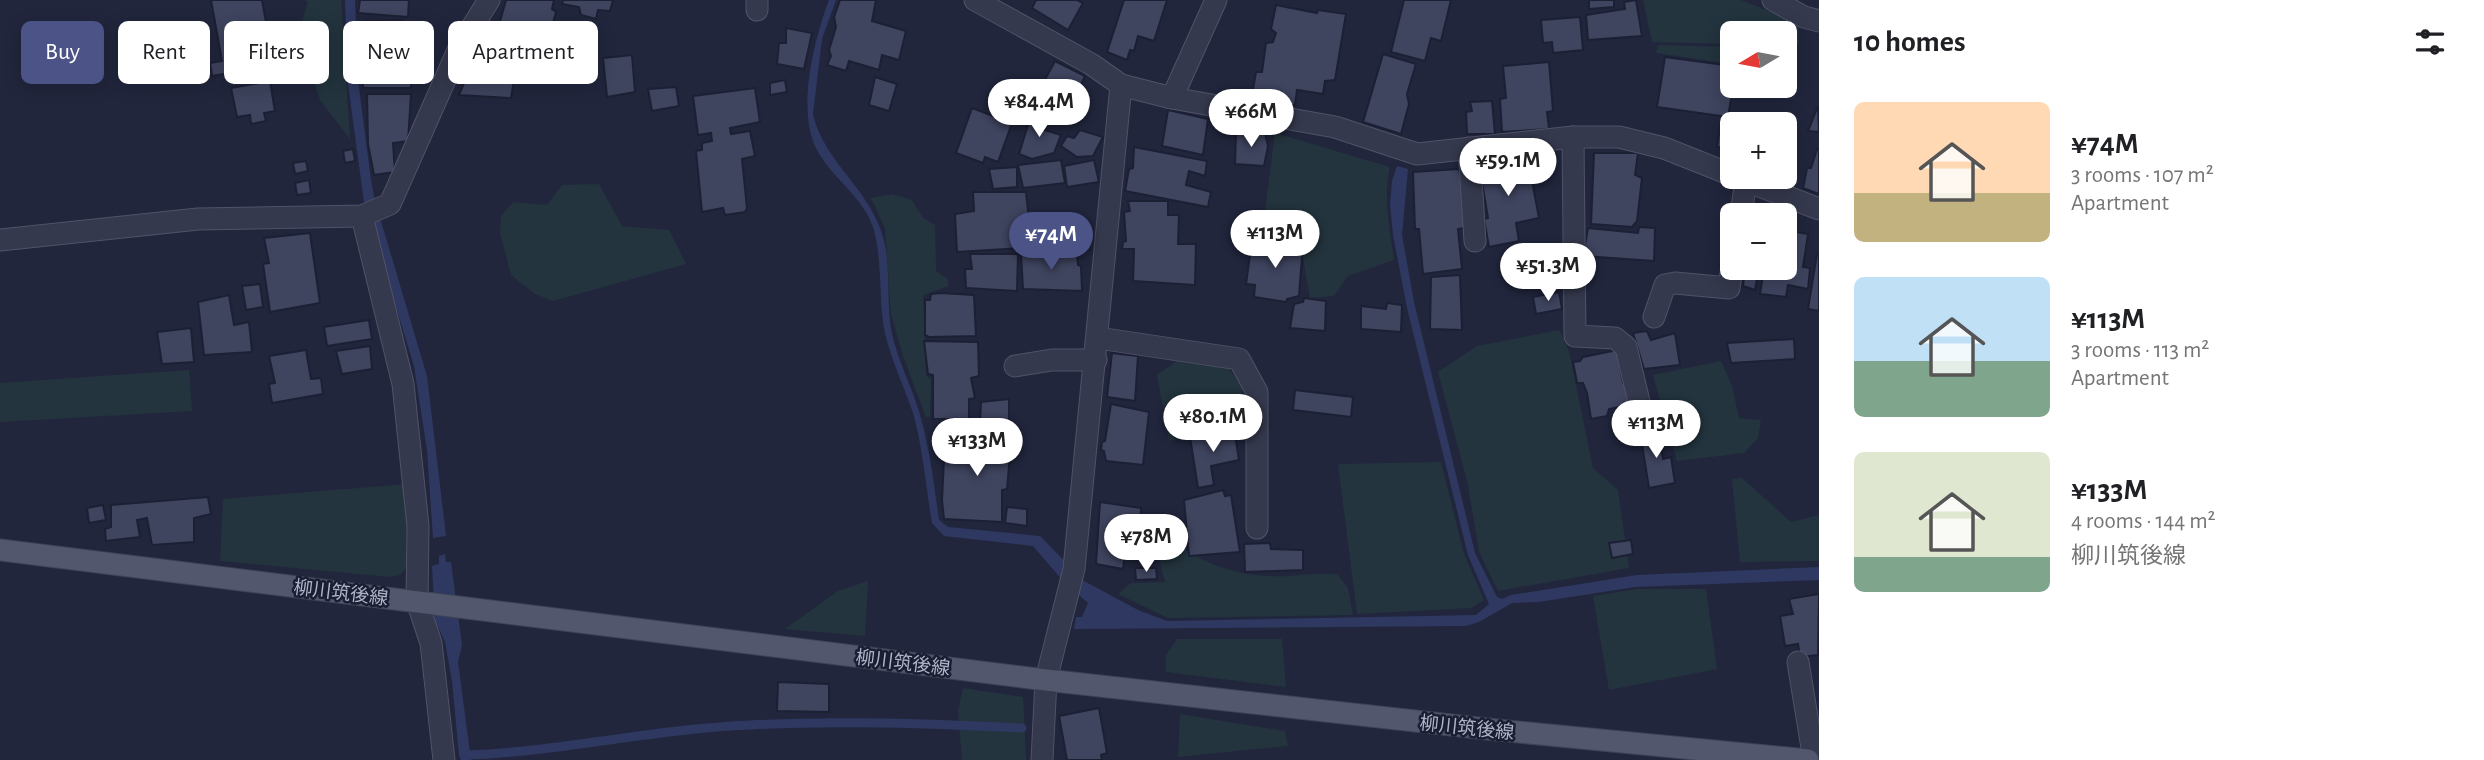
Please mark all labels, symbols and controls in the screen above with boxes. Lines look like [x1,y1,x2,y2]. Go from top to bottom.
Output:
chip: Buy [21,21,104,84]
chip: Rent [118,21,210,84]
chip: Filters [224,21,329,84]
chip: New [343,21,434,84]
chip: Apartment [448,21,598,84]
north arrow [1720,21,1797,98]
map controls [1720,21,1797,280]
icon: filters [2411,23,2449,61]
text: 10 homes [1854,27,1965,57]
pin: ¥84.4M [982,80,1096,139]
text: ¥84.4M [1004,90,1074,113]
pin: ¥66M [1210,90,1292,149]
text: ¥66M [1225,100,1277,123]
button: + [1720,112,1797,189]
text: ¥74M [2071,129,2139,159]
icon: home [1910,130,1994,214]
pin: ¥59.1M [1451,138,1565,198]
text: ¥59.1M [1475,149,1541,172]
text: 3 rooms · 107 m² [2071,164,2214,187]
text: Apartment [2071,192,2169,215]
button: − [1720,203,1797,280]
pin: ¥113M [1226,210,1324,270]
pin: ¥74M [1010,212,1092,272]
text: ¥113M [1247,221,1303,244]
text: ¥74M [1025,223,1077,246]
pin: ¥51.3M [1491,244,1605,303]
text: ¥51.3M [1516,254,1580,277]
text: ¥113M [2071,304,2145,334]
icon: home [1910,305,1994,389]
text: 3 rooms · 113 m² [2071,339,2209,362]
text: Apartment [2071,367,2169,390]
pin: ¥80.1M [1156,394,1270,454]
pin: ¥113M [1607,400,1705,460]
text: ¥80.1M [1179,405,1247,428]
text: ¥113M [1628,411,1684,434]
pin: ¥133M [928,419,1026,478]
text: ¥133M [948,429,1006,452]
text: ¥133M [2071,475,2147,505]
icon: home [1910,480,1994,564]
text: 4 rooms · 144 m² [2071,510,2216,533]
pin: ¥78M [1105,514,1187,574]
text: ¥78M [1120,525,1172,548]
text: 柳川筑後線 [2071,545,2186,568]
street label: 柳川筑後線 [293,576,389,609]
street label: 柳川筑後線 [855,646,951,679]
street label: 柳川筑後線 [1419,712,1515,743]

